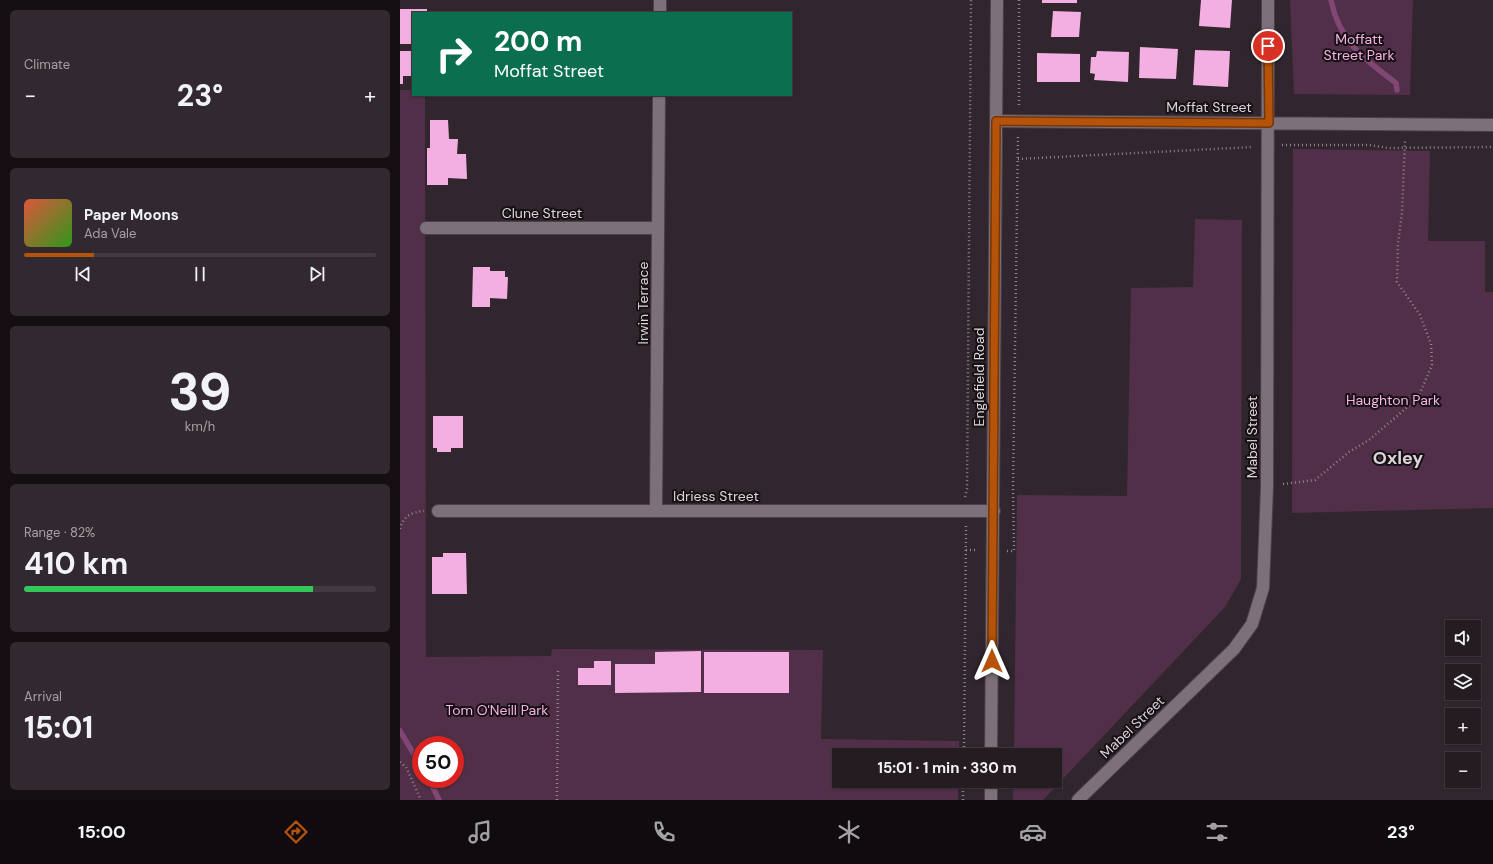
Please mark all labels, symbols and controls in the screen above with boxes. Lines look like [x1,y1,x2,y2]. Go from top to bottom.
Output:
text: 200 m [494,23,582,60]
icon: right [428,28,480,80]
pin [1251,29,1285,63]
park label: Moffatt Street Park [1323,30,1395,64]
icon: arrive [1257,35,1279,57]
text: Climate [24,56,70,73]
text: Moffat Street [494,59,604,83]
text: 23° [177,76,223,115]
text: − [24,81,36,110]
text: + [364,81,376,110]
street label: Moffat Street [1166,98,1252,116]
street label: Clune Street [502,204,582,222]
text: Paper Moons [84,205,179,225]
text: Ada Vale [84,225,136,242]
street label: Irwin Terrace [634,262,652,344]
icon: previous [72,263,94,285]
icon: pause [189,263,211,285]
icon: next [306,263,328,285]
street label: Englefield Road [970,328,988,426]
text: 39 [168,358,232,426]
park label: Haughton Park [1346,391,1440,409]
street label: Mabel Street [1243,396,1261,478]
text: km/h [185,418,215,435]
district label: Oxley [1373,446,1423,470]
street label: Idriess Street [673,487,759,505]
text: Range · 82% [24,524,95,541]
text: 410 km [24,544,128,583]
map controls [1445,620,1481,788]
button: sound [1445,620,1481,656]
position arrow [971,640,1013,682]
button: layers [1445,664,1481,700]
text: Arrival [24,688,62,705]
street label: Mabel Street [1096,692,1168,762]
park label: Tom O'Neill Park [446,701,548,719]
text: 15:01 [24,708,93,747]
button: + [1445,708,1481,744]
speed limit sign: 50 [412,736,464,788]
button: − [1445,752,1481,788]
text: 15:01 · 1 min · 330 m [877,758,1017,778]
icon: directions [282,818,310,846]
icon: music [466,818,494,846]
icon: phone [650,818,678,846]
icon: climate [835,818,863,846]
icon: car [1019,818,1047,846]
icon: filters [1203,818,1231,846]
text: 15:00 [78,820,126,844]
text: 23° [1387,820,1415,844]

